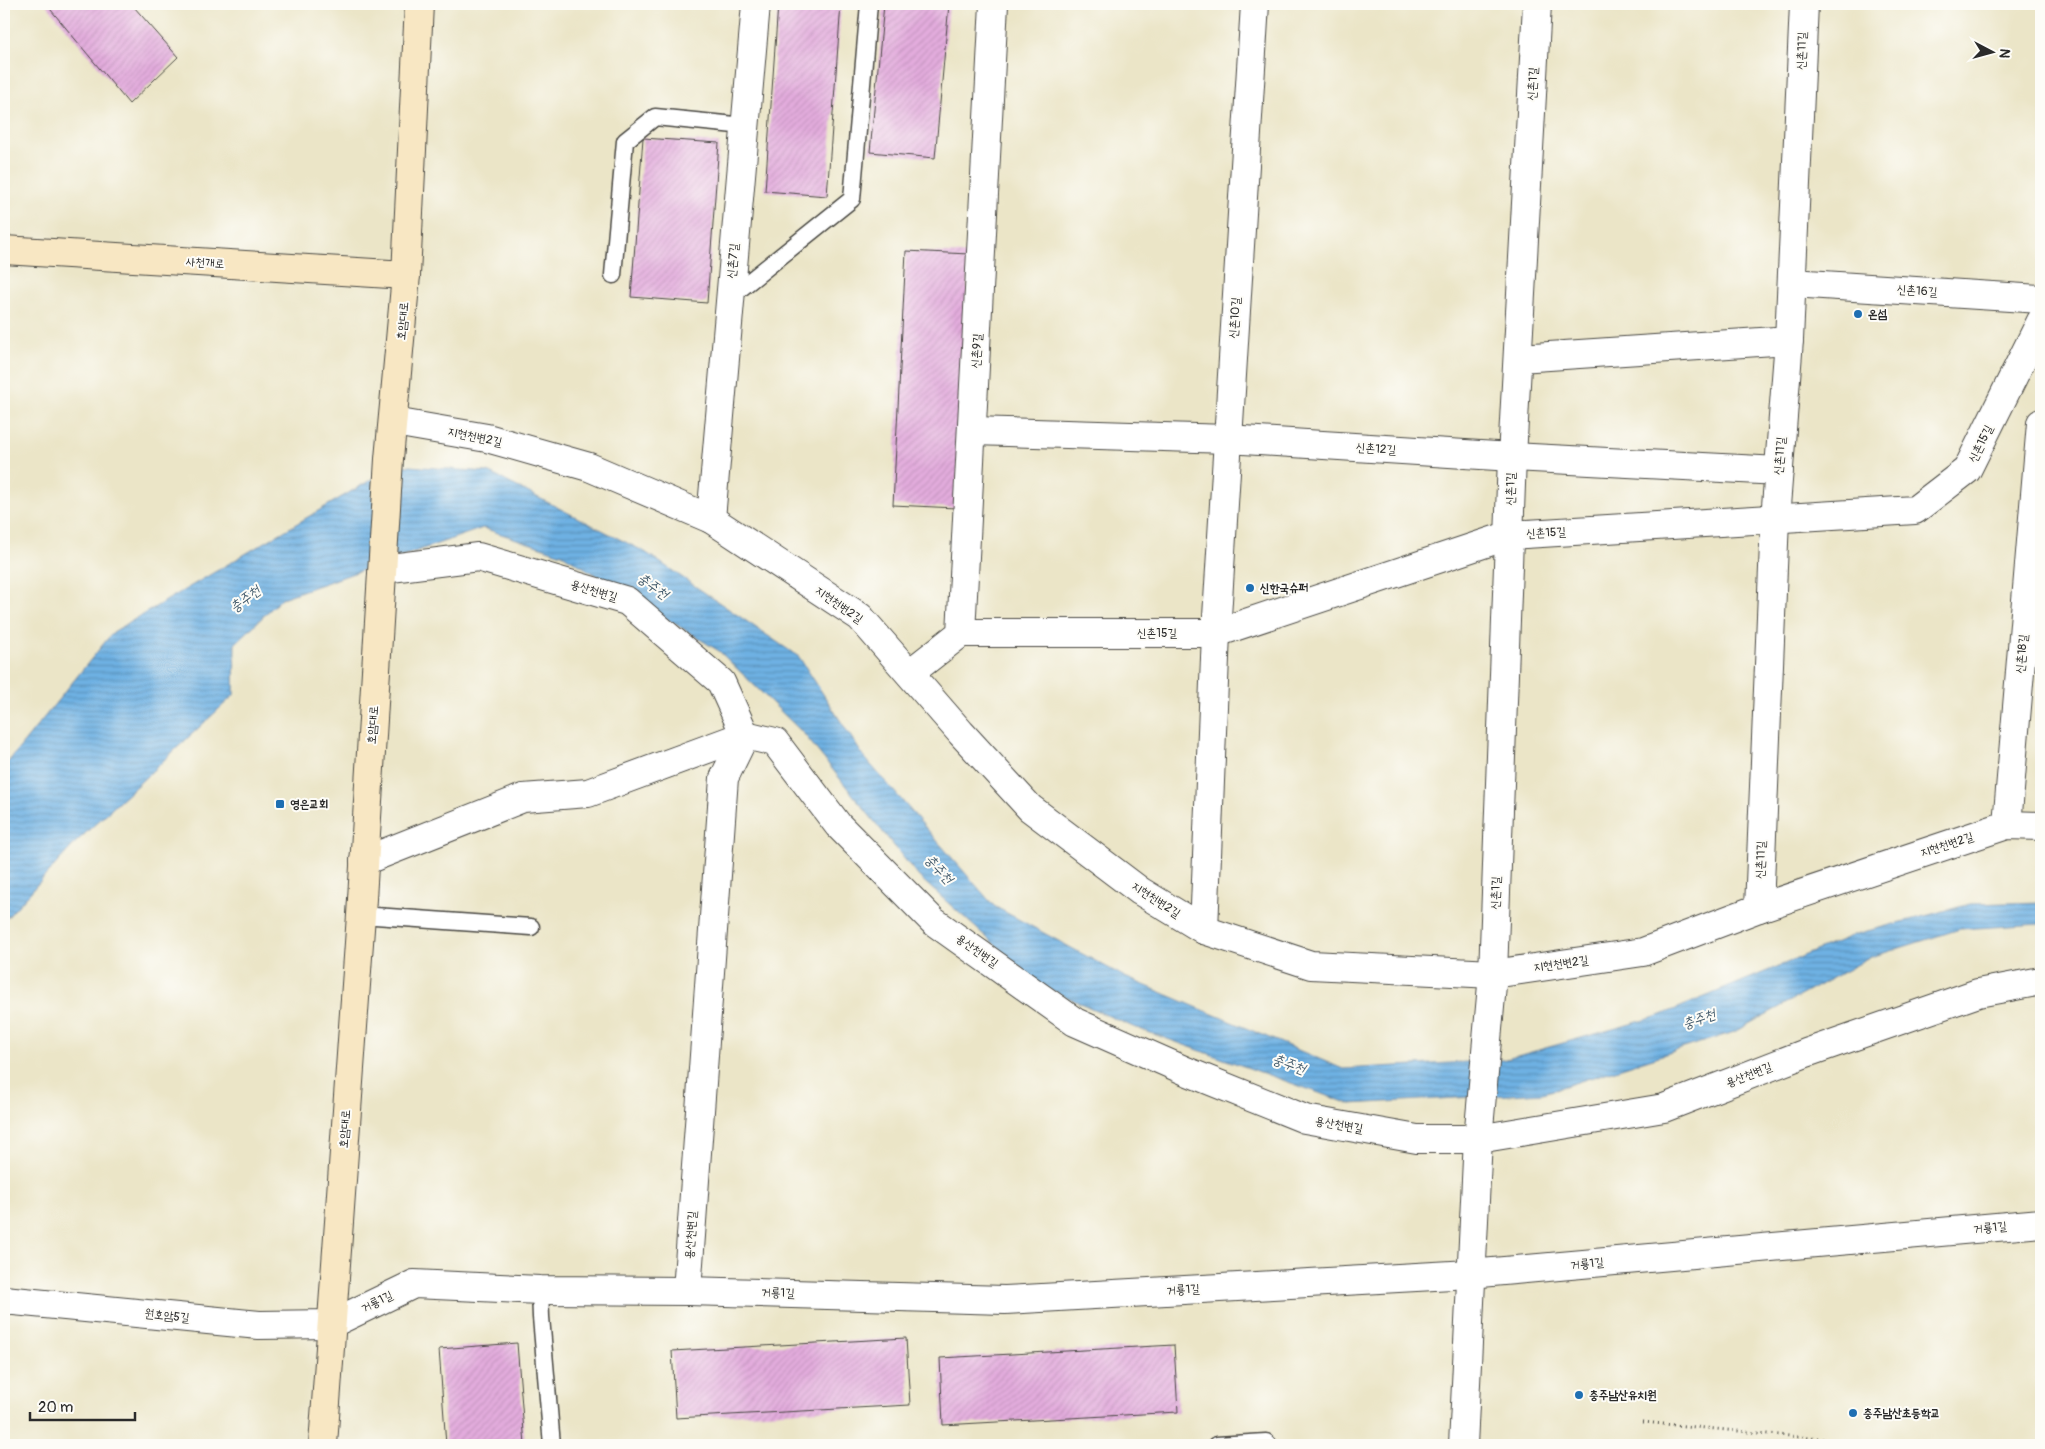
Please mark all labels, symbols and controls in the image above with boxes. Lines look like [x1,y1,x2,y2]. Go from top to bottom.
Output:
north arrow [1968,28,2018,78]
street label: 신촌11길 [1794,31,1810,70]
text: N [1995,48,2013,59]
street label: 신촌1길 [1525,66,1541,101]
street label: 신촌7길 [724,242,742,279]
street label: 사천개로 [185,254,225,272]
street label: 신촌16길 [1896,282,1938,300]
street label: 신촌10길 [1226,296,1244,339]
street label: 호암대로 [394,301,412,341]
place label: 온섬 [1868,307,1888,322]
marker: 온섬 [1852,308,1864,320]
street label: 신촌9길 [969,333,985,369]
street label: 신촌15길 [1965,422,1997,465]
street label: 지현천변2길 [447,424,504,450]
street label: 신촌11길 [1771,436,1789,476]
street label: 신촌12길 [1355,440,1397,458]
street label: 신촌1길 [1503,472,1519,506]
street label: 신촌15길 [1526,524,1567,542]
water label: 충주천 [634,569,673,604]
street label: 용산천변길 [569,577,620,605]
water label: 충주천 [226,581,265,616]
place label: 신한국슈퍼 [1260,581,1308,596]
marker: 신한국슈퍼 [1244,582,1256,594]
street label: 지현천변2길 [812,583,866,627]
street label: 신촌15길 [1137,626,1177,641]
street label: 신촌18길 [2013,633,2031,674]
street label: 호암대로 [364,705,382,745]
place label: 영은교회 [290,797,329,812]
marker: 영은교회 [274,798,286,810]
street label: 지현천변2길 [1919,829,1976,861]
street label: 신촌11길 [1753,840,1769,879]
water label: 충주천 [921,851,958,888]
street label: 신촌1길 [1488,876,1504,910]
street label: 지현천변2길 [1129,879,1183,921]
street label: 용산천변길 [953,931,1001,971]
street label: 지현천변2길 [1533,953,1590,975]
water label: 충주천 [1680,1005,1719,1033]
water label: 충주천 [1270,1050,1309,1078]
street label: 용산천변길 [1724,1059,1775,1091]
street label: 호암대로 [336,1109,354,1149]
street label: 용산천변길 [1314,1113,1364,1137]
street label: 용산천변길 [682,1210,700,1260]
street label: 거룡1길 [1973,1219,2008,1237]
street label: 거룡1길 [1570,1255,1605,1273]
street label: 거룡1길 [1166,1282,1201,1298]
street label: 거룡1길 [761,1285,795,1301]
street label: 거룡1길 [359,1288,396,1316]
street label: 원호암5길 [144,1306,191,1326]
place label: 충주남산유치원 [1589,1388,1657,1403]
scale bar [30,1389,135,1421]
marker: 충주남산유치원 [1573,1389,1585,1401]
text: 20 m [38,1398,73,1417]
place label: 충주남산초등학교 [1863,1406,1940,1421]
marker: 충주남산초등학교 [1847,1407,1859,1419]

